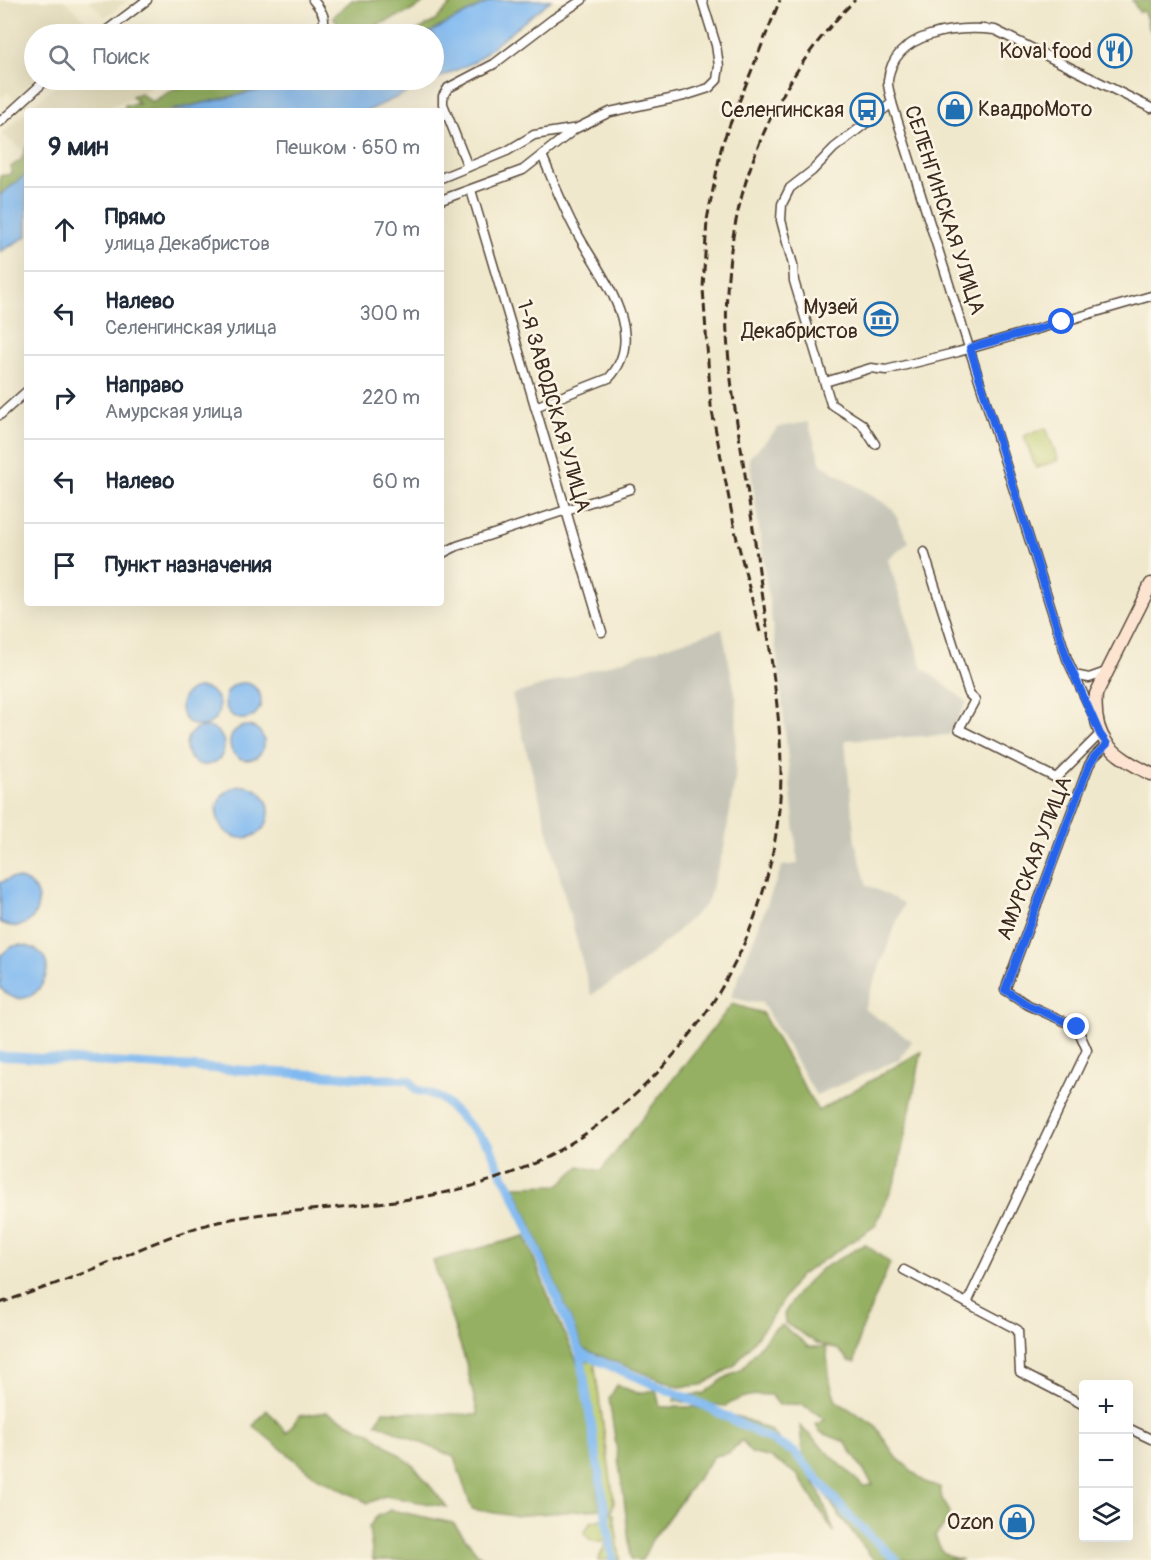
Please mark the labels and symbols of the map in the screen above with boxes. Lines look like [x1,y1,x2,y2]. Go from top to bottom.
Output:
restaurant icon: Koval food [1097,33,1133,69]
place label: Koval food [999,38,1092,65]
shop icon: КвадроМото [937,91,973,127]
bus stop icon: Селенгинская [849,92,885,128]
place label: КвадроМото [978,96,1092,123]
place label: Селенгинская [721,97,844,124]
street label: СЕЛЕНГИНСКАЯ УЛИЦА [898,102,991,318]
place label: Музей Декабристов [740,294,858,345]
street label: 1-Я ЗАВОДСКАЯ УЛИЦА [510,297,597,515]
museum icon: Музей Декабристов [863,301,899,337]
route start [1048,308,1074,334]
street label: АМУРСКАЯ УЛИЦА [991,772,1078,944]
route end [1063,1013,1089,1039]
shop icon: Ozon [999,1504,1035,1540]
place label: Ozon [947,1509,994,1536]

